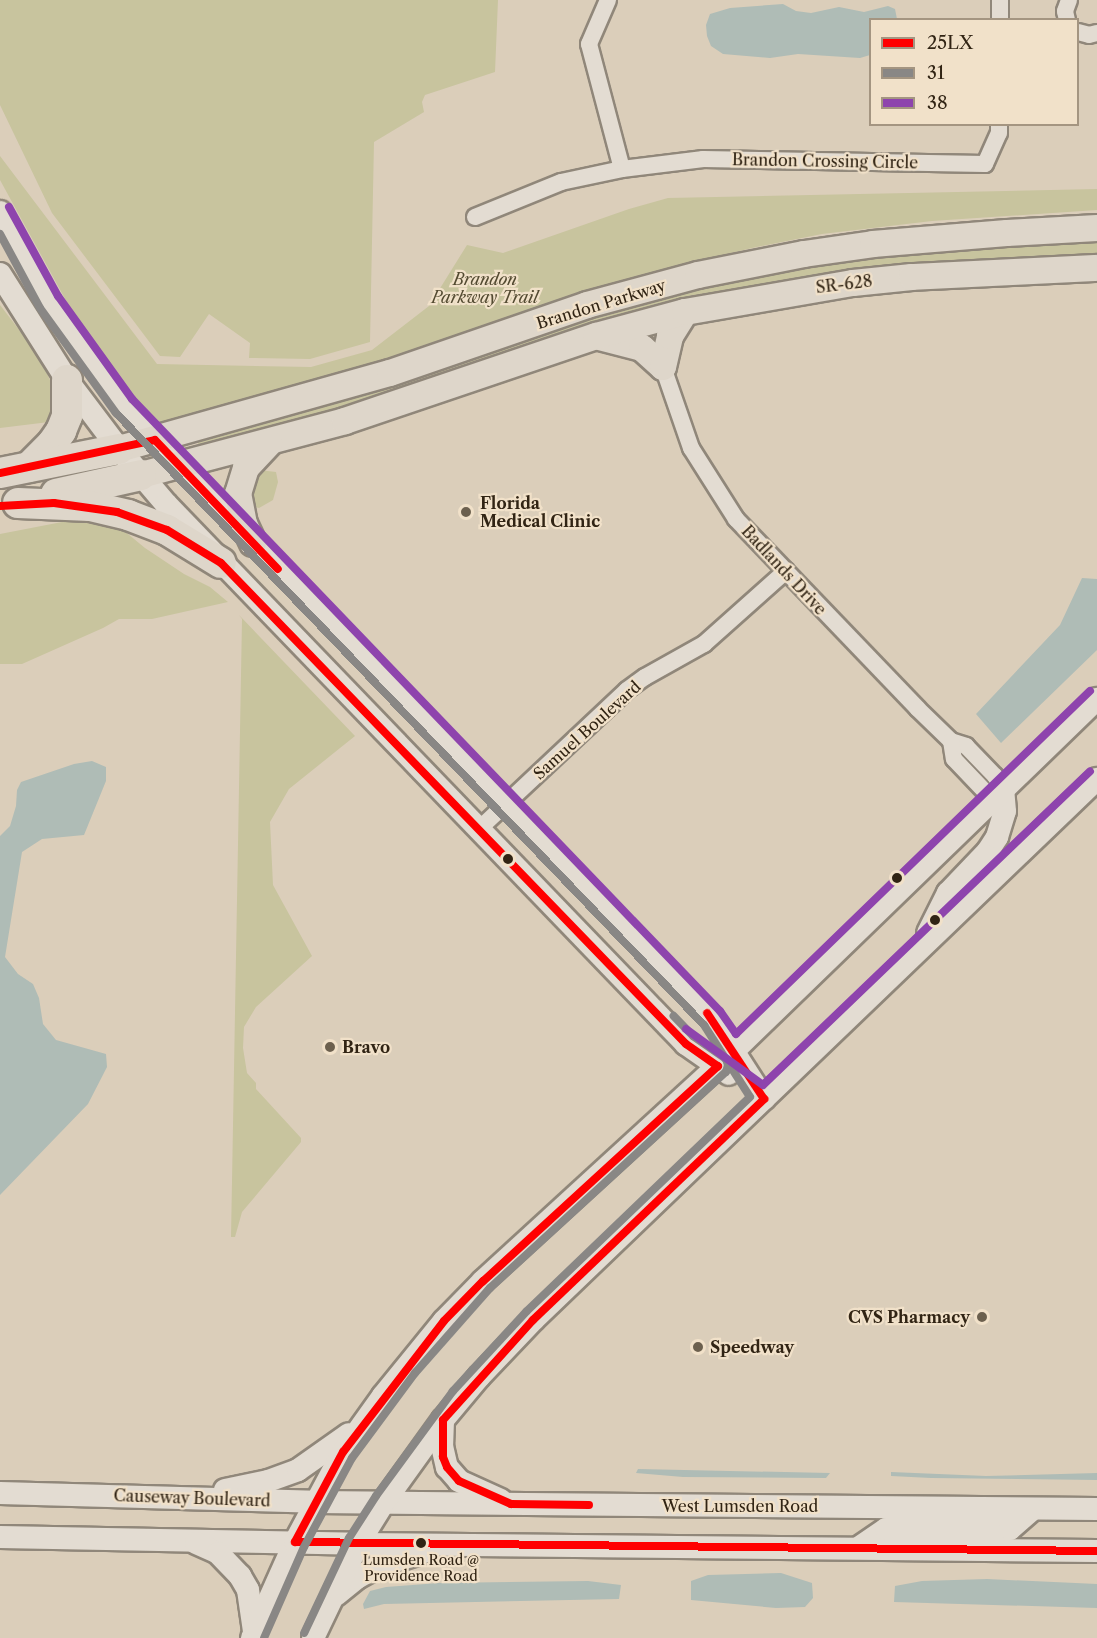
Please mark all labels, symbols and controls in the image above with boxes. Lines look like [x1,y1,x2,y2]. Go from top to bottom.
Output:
legend [869,18,1079,126]
text: 25LX [927,32,973,54]
text: 31 [927,62,944,84]
text: 38 [927,92,948,114]
street label: Brandon Crossing Circle [732,150,918,172]
park label: Brandon Parkway Trail [431,269,539,307]
street label: SR-628 [815,271,873,297]
street label: Brandon Parkway [534,275,668,333]
place label: Florida Medical Clinic [480,493,600,531]
marker: Florida Medical Clinic [457,503,475,521]
street label: Badlands Drive [738,521,830,619]
street label: Samuel Boulevard [529,677,645,783]
unlabelled marker [502,853,514,865]
unlabelled marker [891,872,903,884]
unlabelled marker [929,914,941,926]
place label: Bravo [342,1037,390,1057]
marker: Bravo [323,1040,337,1054]
place label: CVS Pharmacy [848,1307,970,1327]
marker: CVS Pharmacy [975,1310,989,1324]
place label: Speedway [710,1337,794,1357]
marker: Speedway [691,1340,705,1354]
street label: Causeway Boulevard [113,1486,271,1510]
street label: West Lumsden Road [662,1496,818,1516]
marker: Lumsden Road @ Providence Road [415,1537,427,1549]
place label: Lumsden Road @ Providence Road [363,1552,479,1584]

